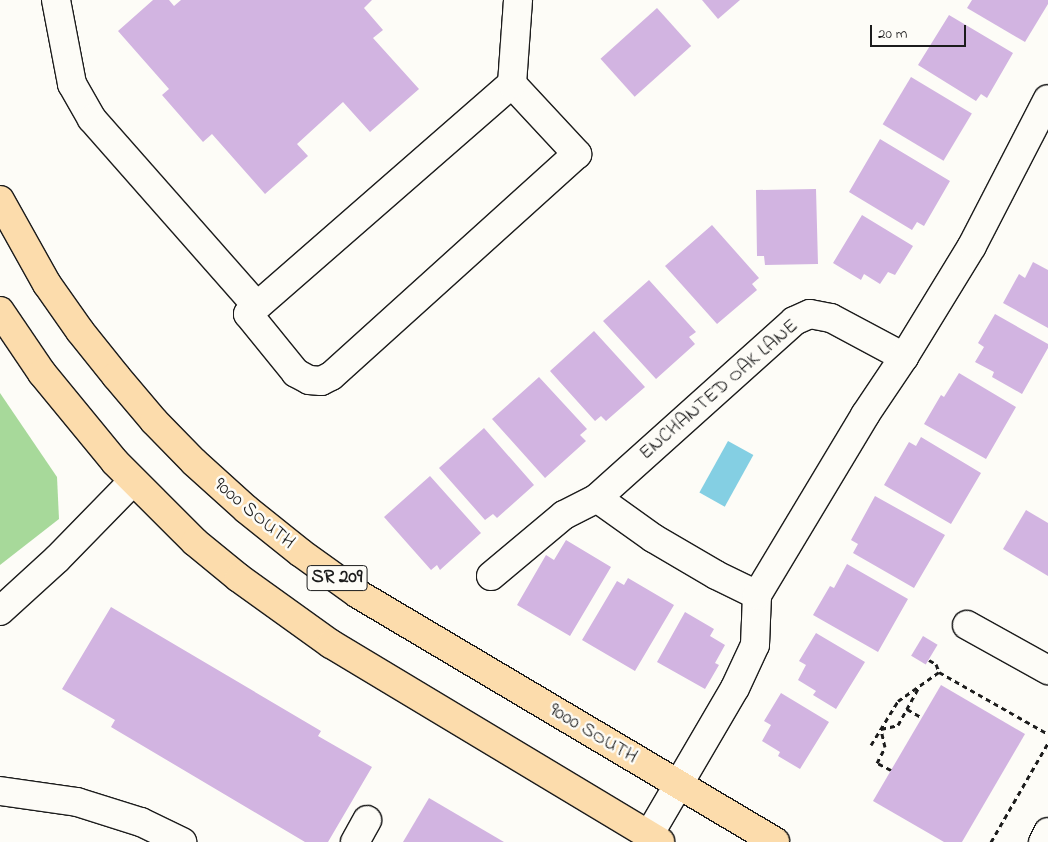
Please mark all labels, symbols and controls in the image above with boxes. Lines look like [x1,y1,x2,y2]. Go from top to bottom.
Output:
scale bar [873,15,969,47]
text: 20 m [878,23,907,45]
street label: ENCHANTED OAK LANE [635,314,803,466]
street label: 9000 SOUTH [209,473,299,555]
road number: SR 209 [306,562,368,594]
street label: 9000 SOUTH [545,698,641,770]

